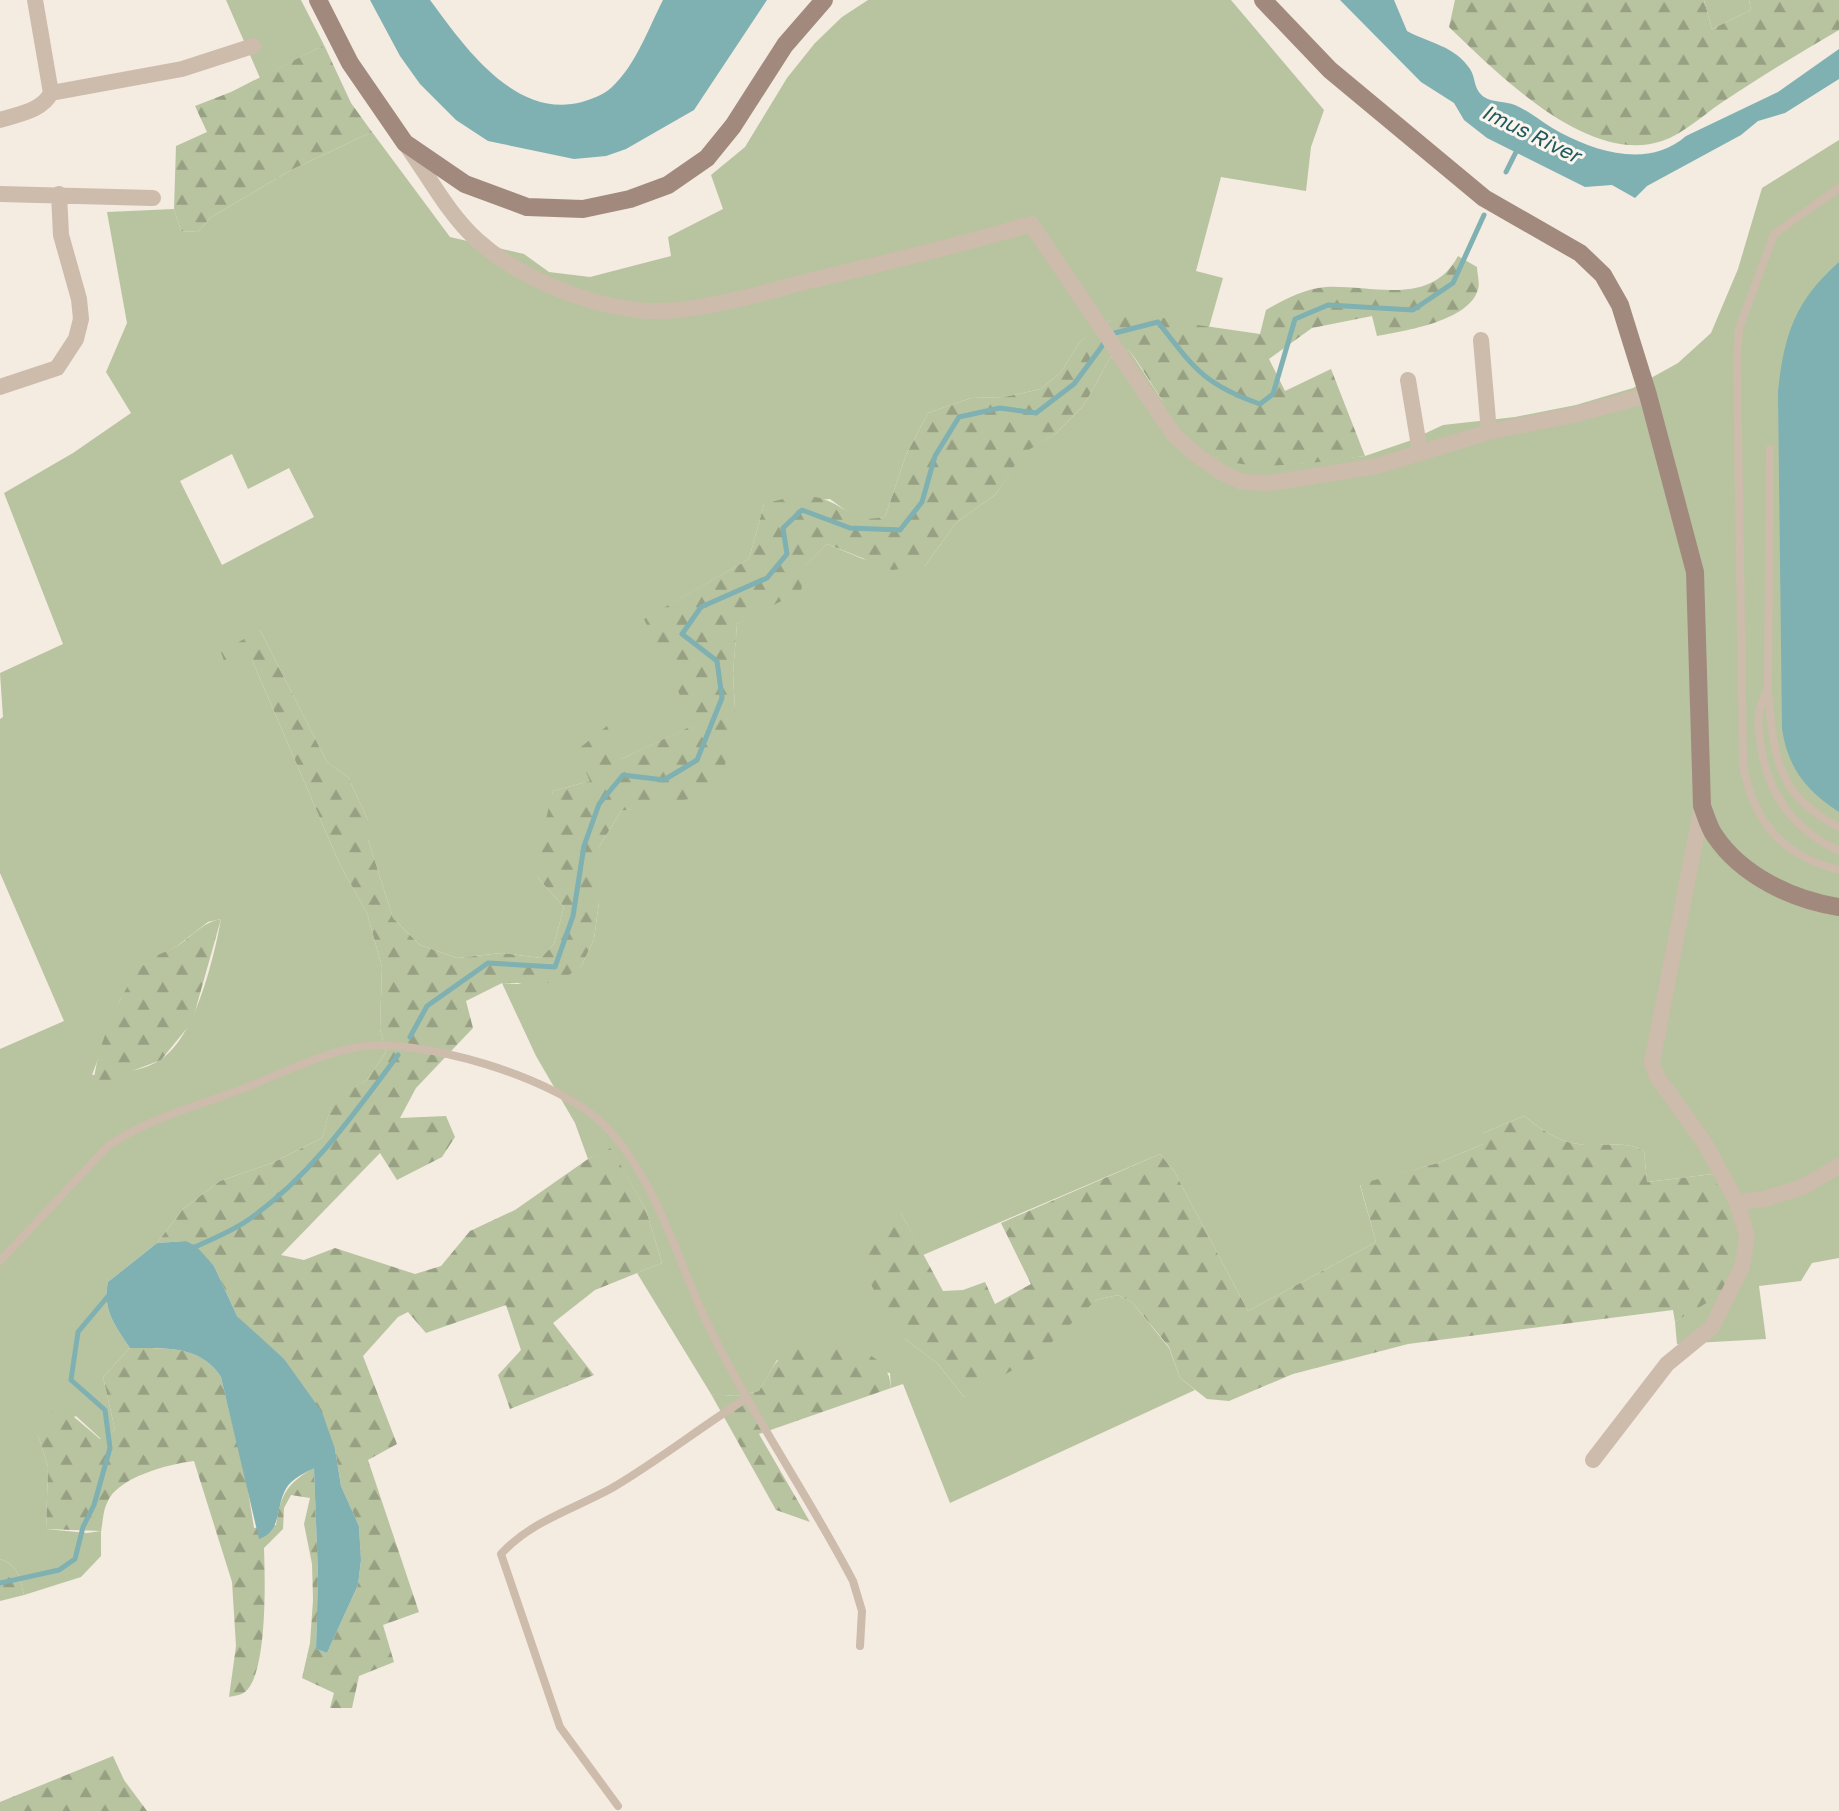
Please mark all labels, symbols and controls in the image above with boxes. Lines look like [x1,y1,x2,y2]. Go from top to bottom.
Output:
water label: Imus River [1478,98,1587,169]

